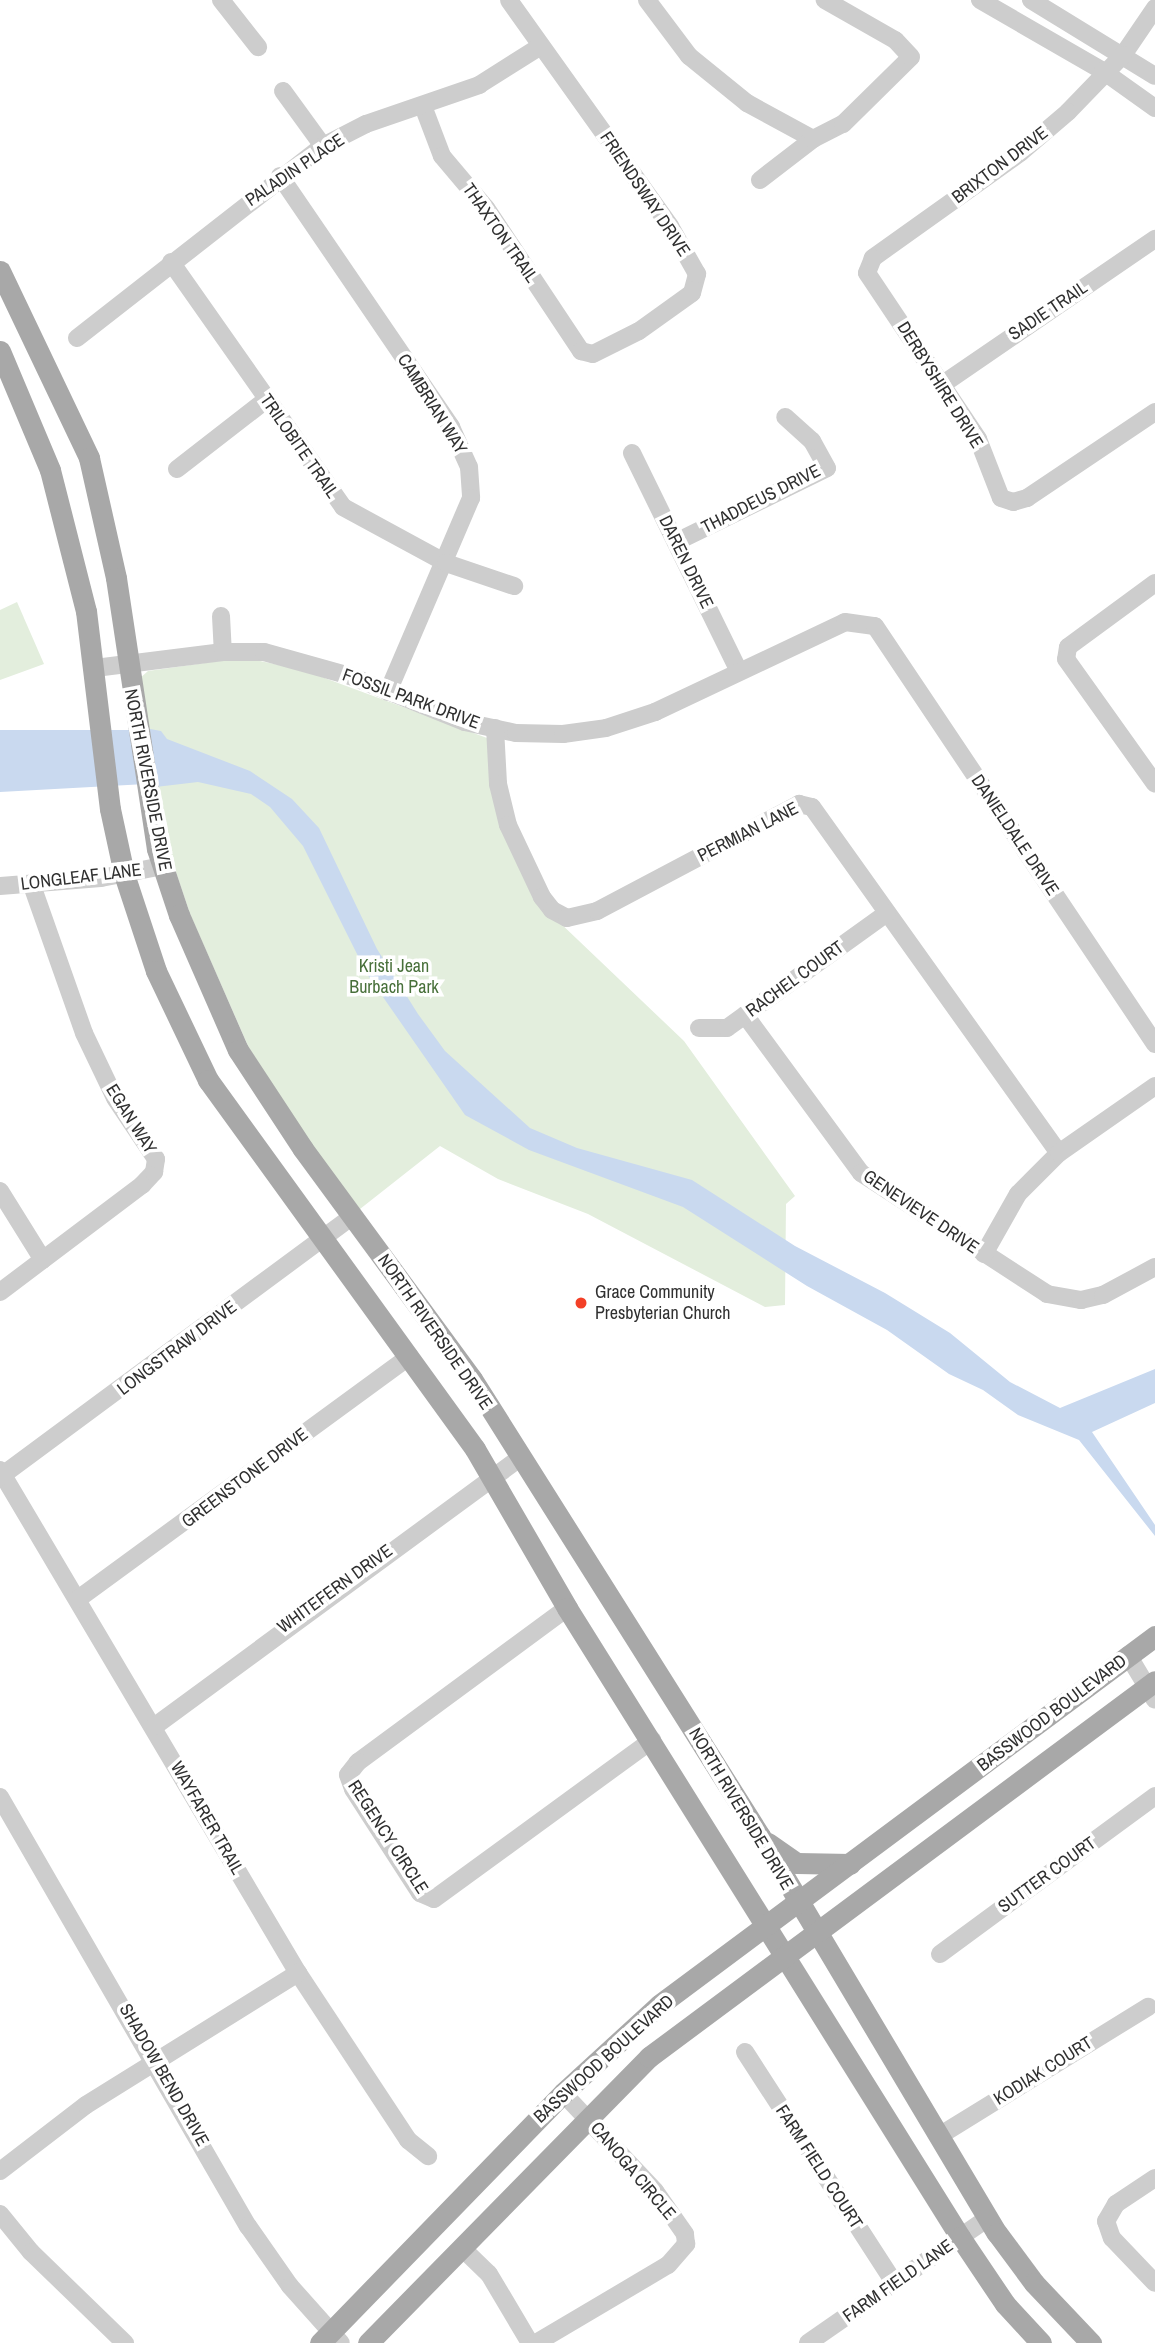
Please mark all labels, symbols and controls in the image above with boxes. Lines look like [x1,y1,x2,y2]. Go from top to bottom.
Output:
street label: BRIXTON DRIVE [948,122,1052,208]
street label: FRIENDSWAY DRIVE [595,127,695,261]
street label: PALADIN PLACE [241,129,349,211]
street label: THAXTON TRAIL [458,179,542,287]
street label: SADIE TRAIL [1005,277,1091,345]
street label: DERBYSHIRE DRIVE [892,318,988,452]
street label: CAMBRIAN WAY [393,350,471,458]
street label: TRILOBITE TRAIL [255,390,343,502]
street label: THADDEUS DRIVE [698,460,824,538]
street label: DAREN DRIVE [654,512,718,612]
street label: FOSSIL PARK DRIVE [339,664,483,734]
street label: NORTH RIVERSIDE DRIVE [120,687,176,873]
street label: DANIELDALE DRIVE [967,770,1063,900]
street label: PERMIAN LANE [694,797,802,867]
street label: LONGLEAF LANE [19,859,143,895]
street label: RACHEL COURT [742,936,848,1022]
park label: Kristi Jean Burbach Park [349,956,439,998]
street label: EGAN WAY [101,1080,161,1158]
street label: GENEVIEVE DRIVE [859,1165,983,1259]
street label: NORTH RIVERSIDE DRIVE [373,1250,497,1414]
place label: Grace Community Presbyterian Church [595,1282,730,1324]
marker: Grace Community Presbyterian Church [573,1295,589,1311]
street label: LONGSTRAW DRIVE [113,1296,241,1400]
street label: GREENSTONE DRIVE [178,1424,312,1532]
street label: WHITEFERN DRIVE [273,1540,397,1638]
street label: BASSWOOD BOULEVARD [973,1650,1131,1776]
street label: NORTH RIVERSIDE DRIVE [684,1724,798,1894]
street label: WAYFARER TRAIL [166,1758,248,1878]
street label: REGENCY CIRCLE [343,1776,433,1898]
street label: SUTTER COURT [994,1832,1100,1918]
street label: BASSWOOD BOULEVARD [530,1990,678,2128]
street label: SHADOW BEND DRIVE [114,2000,214,2150]
street label: KODIAK COURT [990,2032,1096,2110]
street label: FARM FIELD COURT [771,2101,867,2233]
street label: CANOGA CIRCLE [585,2117,681,2225]
street label: FARM FIELD LANE [839,2235,957,2327]

